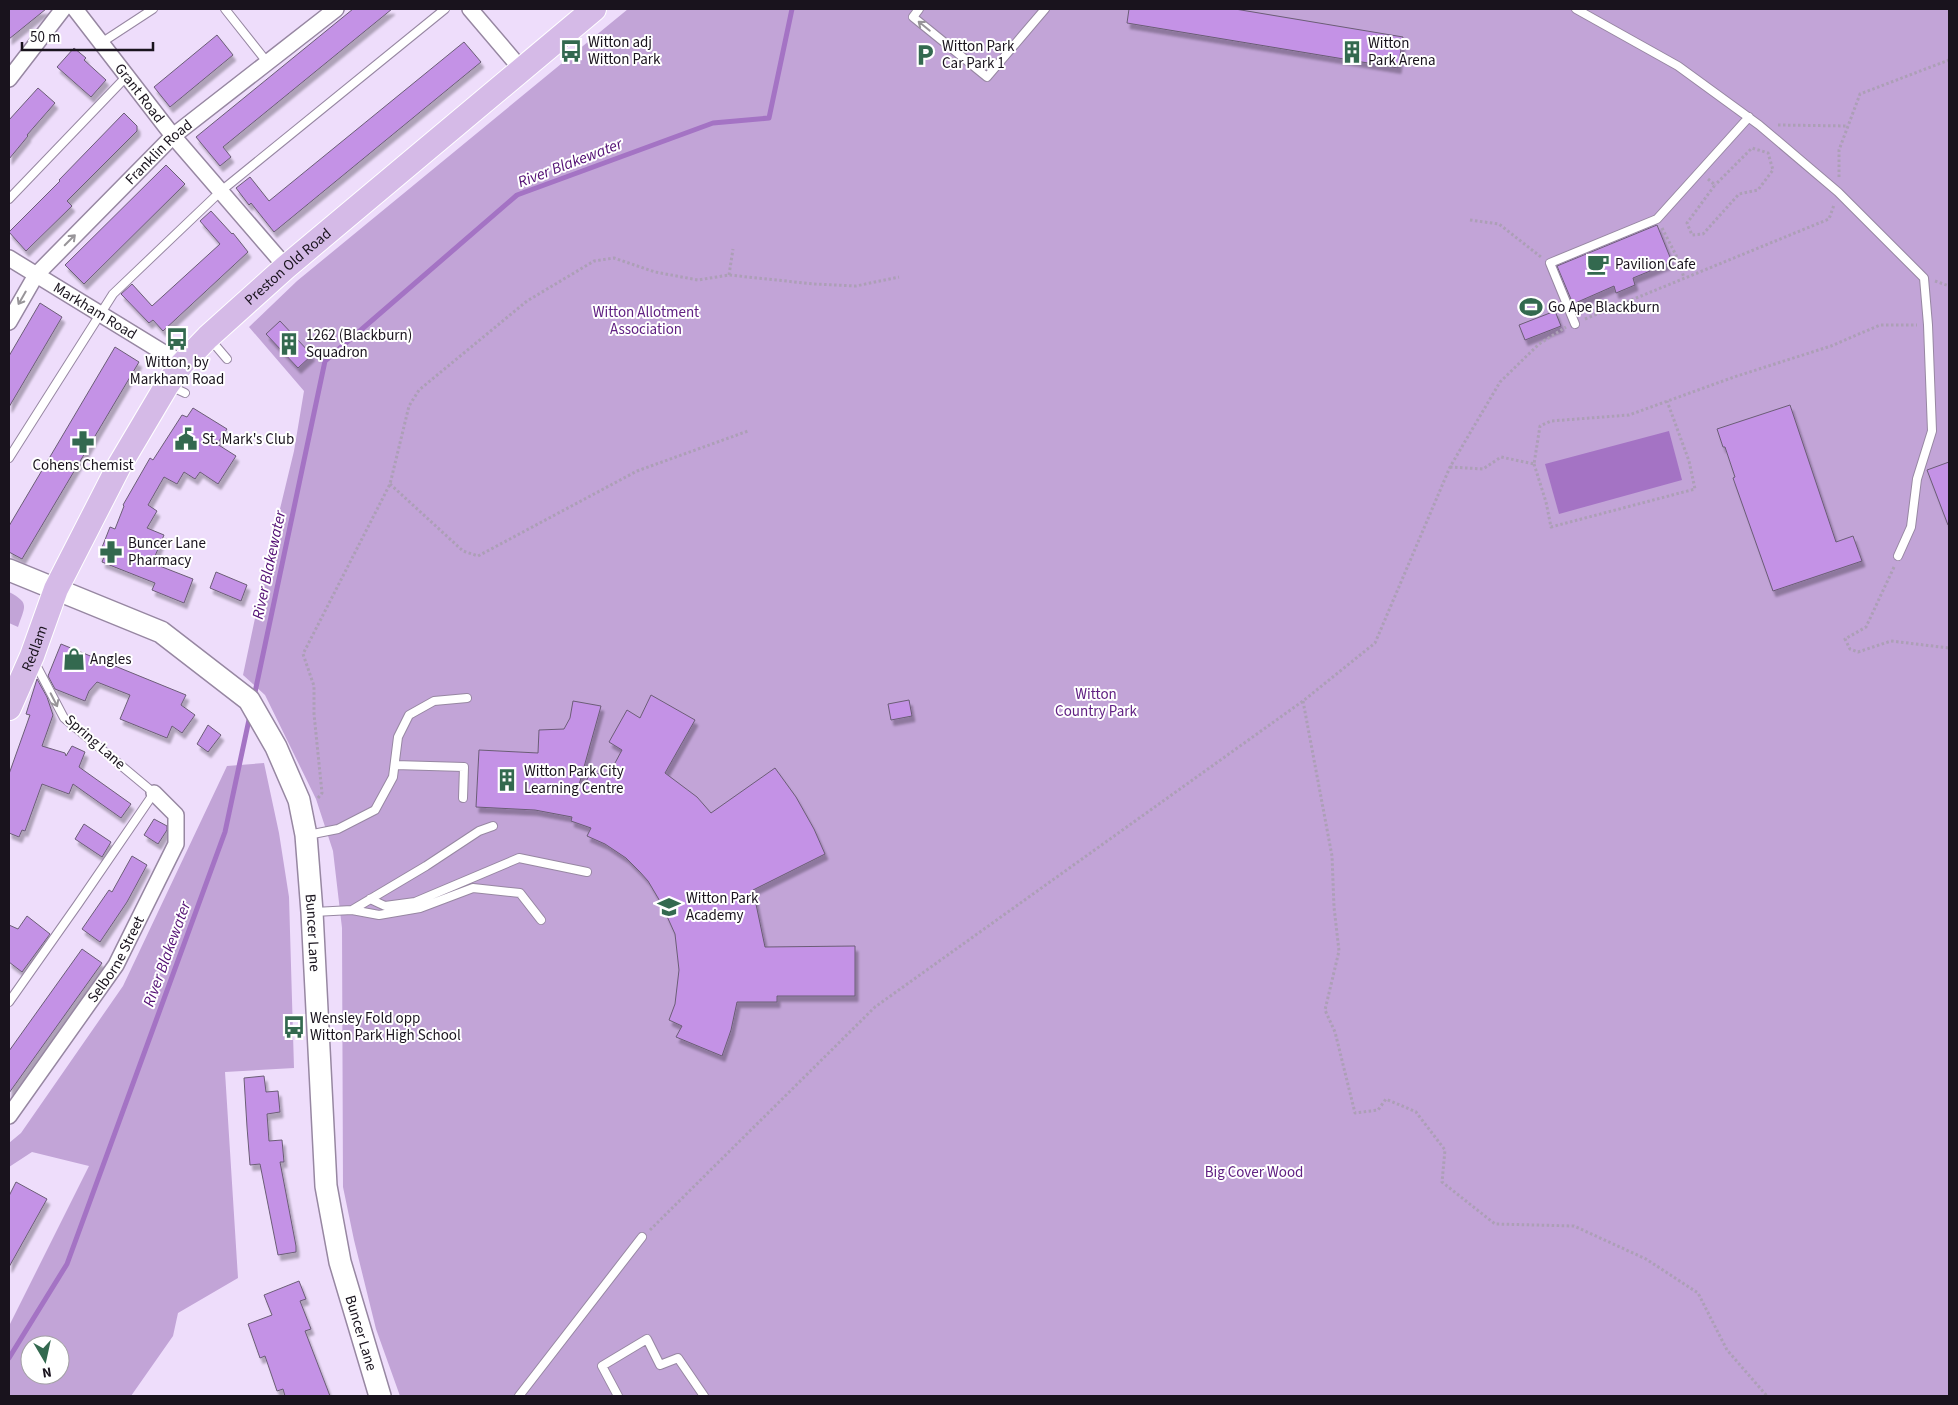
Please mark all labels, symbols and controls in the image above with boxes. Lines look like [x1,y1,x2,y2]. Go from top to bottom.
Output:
scale bar [22,20,154,52]
one-way arrow [918,20,931,31]
text: 50 m [30,27,60,48]
place label: Witton adj Witton Park [588,32,661,70]
place label: Witton Park Arena [1368,33,1435,71]
place label: Witton Park Car Park 1 [942,36,1015,74]
bus stop icon: Witton adj Witton Park [558,38,584,64]
building icon: Witton Park Arena [1339,39,1365,65]
parking icon: Witton Park Car Park 1 [912,42,938,68]
street label: Grant Road [110,59,170,127]
street label: Franklin Road [120,114,197,189]
water label: River Blakewater [514,132,627,193]
street label: Preston Old Road [240,223,336,310]
one-way arrow [64,234,76,246]
cafe icon: Pavilion Cafe [1585,251,1611,277]
place label: Pavilion Cafe [1615,254,1696,275]
street label: Markham Road [49,277,141,344]
one-way arrow [17,291,27,305]
sports icon: Go Ape Blackburn [1518,294,1544,320]
place label: Go Ape Blackburn [1548,297,1660,318]
park label: Witton Allotment Association [593,302,699,340]
place label: 1262 (Blackburn) Squadron [306,325,412,363]
bus stop icon: Witton, by Markham Road [164,326,190,352]
building icon: 1262 (Blackburn) Squadron [276,331,302,357]
place label: Witton, by Markham Road [130,352,224,390]
public building icon: St. Mark's Club [173,426,199,452]
pharmacy icon: Cohens Chemist [70,429,96,455]
place label: St. Mark's Club [202,429,294,450]
place label: Cohens Chemist [32,455,134,476]
water label: River Blakewater [247,507,292,621]
place label: Buncer Lane Pharmacy [128,533,206,571]
pharmacy icon: Buncer Lane Pharmacy [98,539,124,565]
street label: Redlam [16,622,53,675]
shop icon: Angles [61,646,87,672]
place label: Angles [90,649,131,670]
park label: Witton Country Park [1055,684,1137,722]
one-way arrow [49,692,59,707]
street label: Spring Lane [60,710,130,774]
place label: Witton Park City Learning Centre [524,761,624,799]
building icon: Witton Park City Learning Centre [494,767,520,793]
place label: Witton Park Academy [686,888,759,926]
street label: Buncer Lane [300,893,326,972]
school or university icon: Witton Park Academy [656,894,682,920]
water label: River Blakewater [138,897,197,1010]
street label: Selborne Street [82,912,149,1007]
place label: Wensley Fold opp Witton Park High School [310,1008,461,1046]
bus stop icon: Wensley Fold opp Witton Park High School [281,1014,307,1040]
park label: Big Cover Wood [1205,1162,1303,1183]
street label: Buncer Lane [340,1293,382,1373]
north arrow [20,1335,70,1385]
text: N [41,1361,53,1382]

